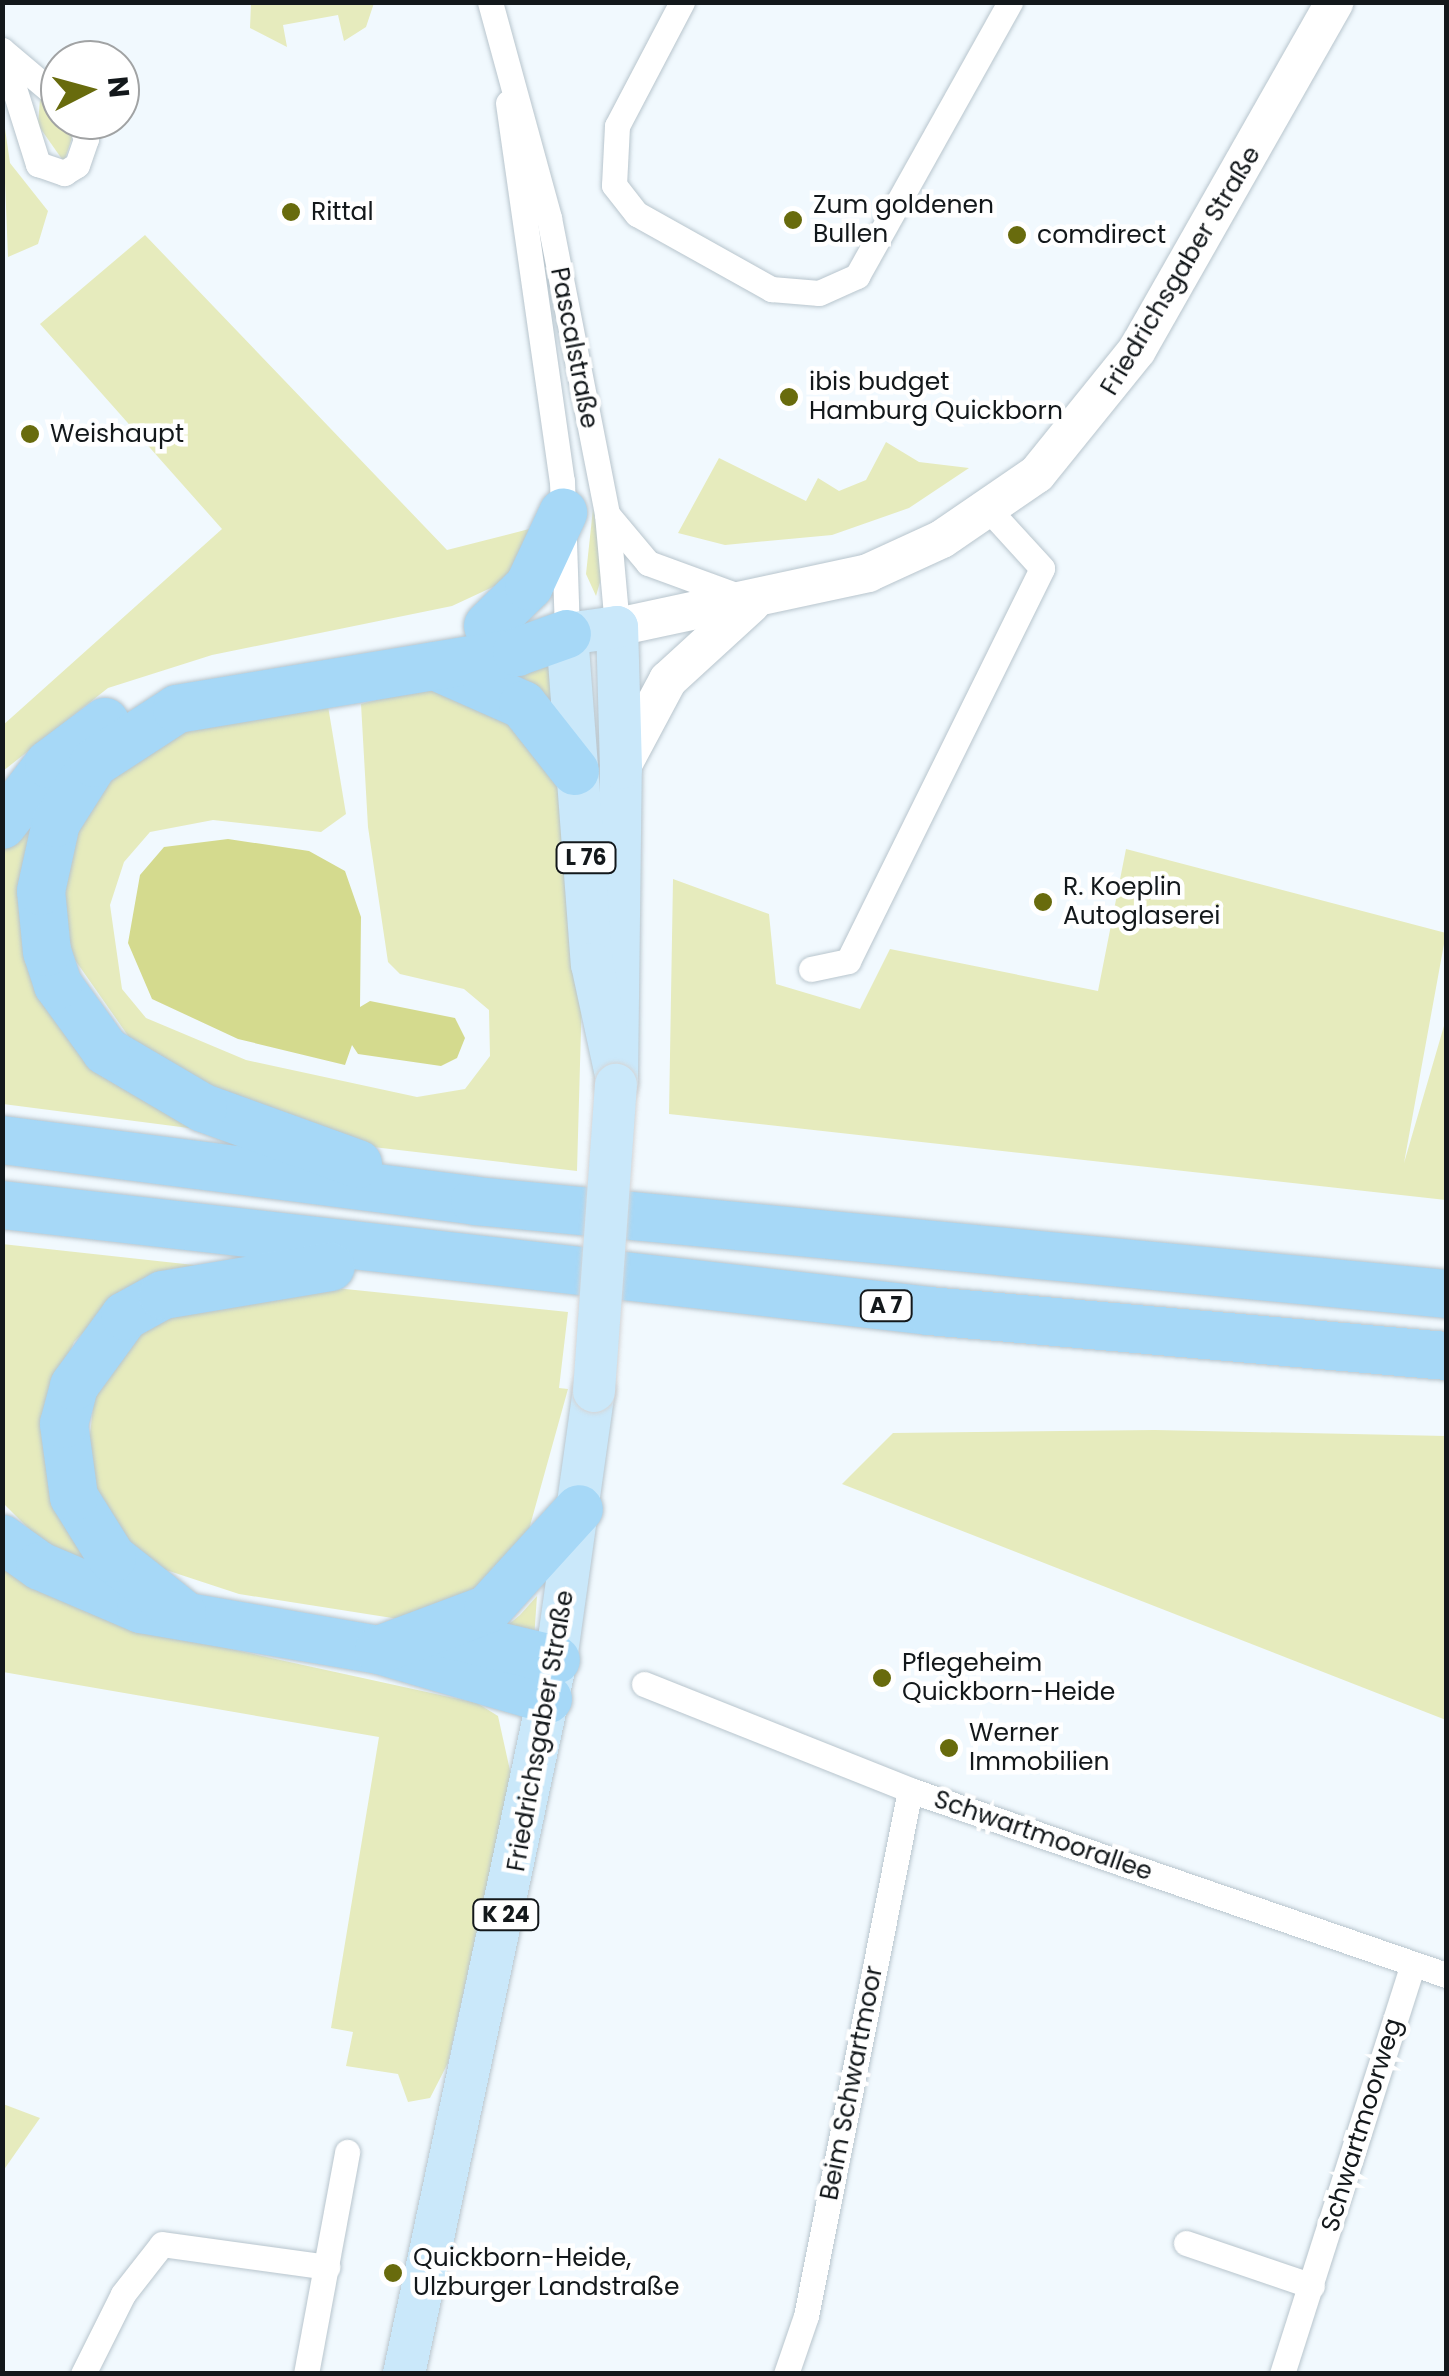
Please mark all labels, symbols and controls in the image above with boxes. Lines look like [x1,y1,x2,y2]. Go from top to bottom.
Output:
north arrow [40,40,140,140]
text: N [98,75,139,100]
street label: Friedrichsgaber Straße [1095,141,1267,401]
place label: Zum goldenen Bullen [813,191,994,250]
place label: Rittal [311,197,374,227]
marker: Rittal [280,201,302,223]
marker: Zum goldenen Bullen [782,209,804,231]
place label: comdirect [1037,220,1166,250]
marker: comdirect [1006,224,1028,246]
street label: Pascalstraße [544,265,604,431]
place label: ibis budget Hamburg Quickborn [809,368,1063,427]
marker: ibis budget Hamburg Quickborn [778,386,800,408]
place label: Weishaupt [50,419,184,449]
marker: Weishaupt [19,423,41,445]
road number: L 76 [554,841,618,875]
place label: R. Koeplin Autoglaserei [1063,873,1220,932]
marker: R. Koeplin Autoglaserei [1032,891,1054,913]
road number: A 7 [858,1289,914,1323]
street label: Friedrichsgaber Straße [501,1588,581,1874]
place label: Pflegeheim Quickborn-Heide [902,1649,1115,1708]
marker: Pflegeheim Quickborn-Heide [871,1667,893,1689]
place label: Werner Immobilien [969,1719,1109,1778]
marker: Werner Immobilien [938,1737,960,1759]
street label: Schwartmoorallee [930,1785,1156,1887]
road number: K 24 [471,1898,541,1932]
street label: Beim Schwartmoor [815,1963,889,2203]
street label: Schwartmoorweg [1315,2015,1409,2235]
place label: Quickborn-Heide, Ulzburger Landstraße [413,2244,680,2303]
marker: Quickborn-Heide, Ulzburger Landstraße [382,2262,404,2284]

